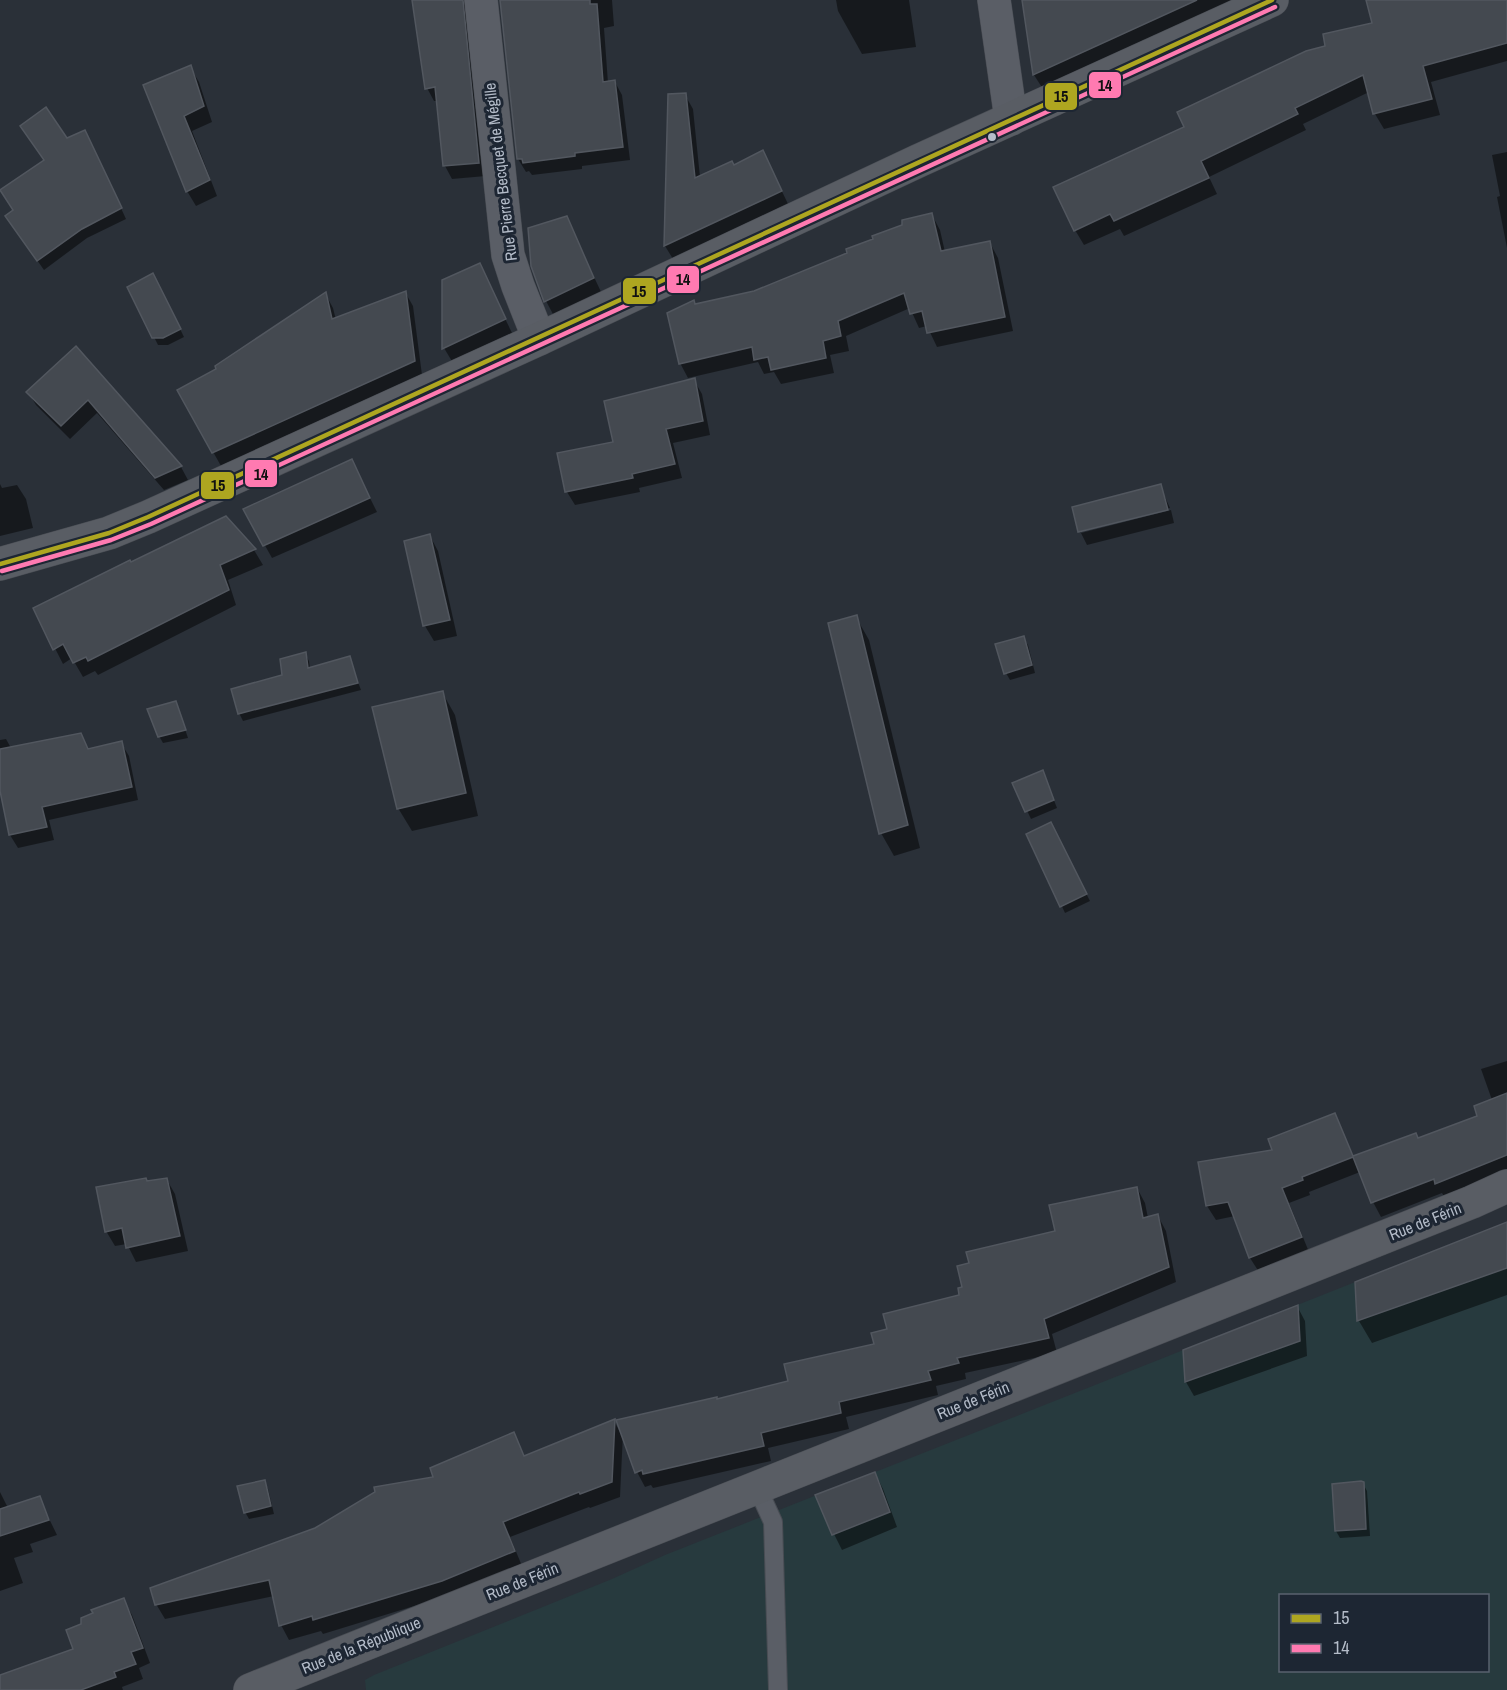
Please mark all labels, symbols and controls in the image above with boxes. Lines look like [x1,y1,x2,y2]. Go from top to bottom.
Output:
line badge: 14 [1088,71,1122,99]
text: 14 [1098,74,1113,96]
street label: Rue Pierre Becquet de Mégille [478,82,522,262]
line badge: 15 [1044,82,1078,111]
text: 15 [1054,85,1068,107]
unlabelled marker [986,131,998,143]
line badge: 14 [666,265,700,294]
text: 14 [676,268,691,290]
line badge: 15 [622,277,657,305]
text: 15 [632,280,646,302]
line badge: 14 [244,459,278,488]
text: 14 [254,463,269,485]
line badge: 15 [200,471,235,500]
text: 15 [211,474,225,496]
street label: Rue de Férin [1386,1197,1464,1245]
street label: Rue de Férin [934,1376,1012,1424]
street label: Rue de Férin [483,1557,561,1605]
legend [1279,1594,1489,1672]
text: 15 [1333,1605,1349,1630]
street label: Rue de la République [298,1611,424,1679]
text: 14 [1333,1635,1349,1660]

